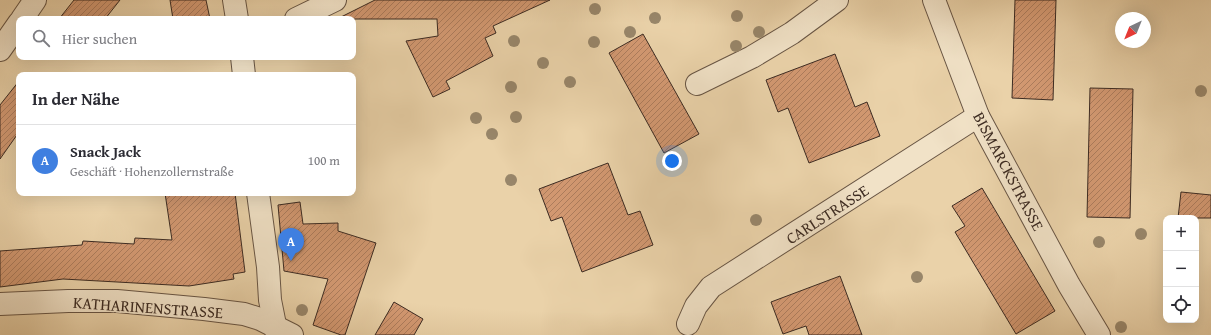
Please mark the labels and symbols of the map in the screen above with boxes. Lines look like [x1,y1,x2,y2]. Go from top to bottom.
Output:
north arrow [1115,12,1151,48]
street label: BISMARCKSTRASSE [968,107,1050,235]
your location [662,151,682,171]
street label: CARLSTRASSE [781,178,873,250]
pin: A [278,228,304,261]
street label: KATHARINENSTRASSE [72,290,224,324]

